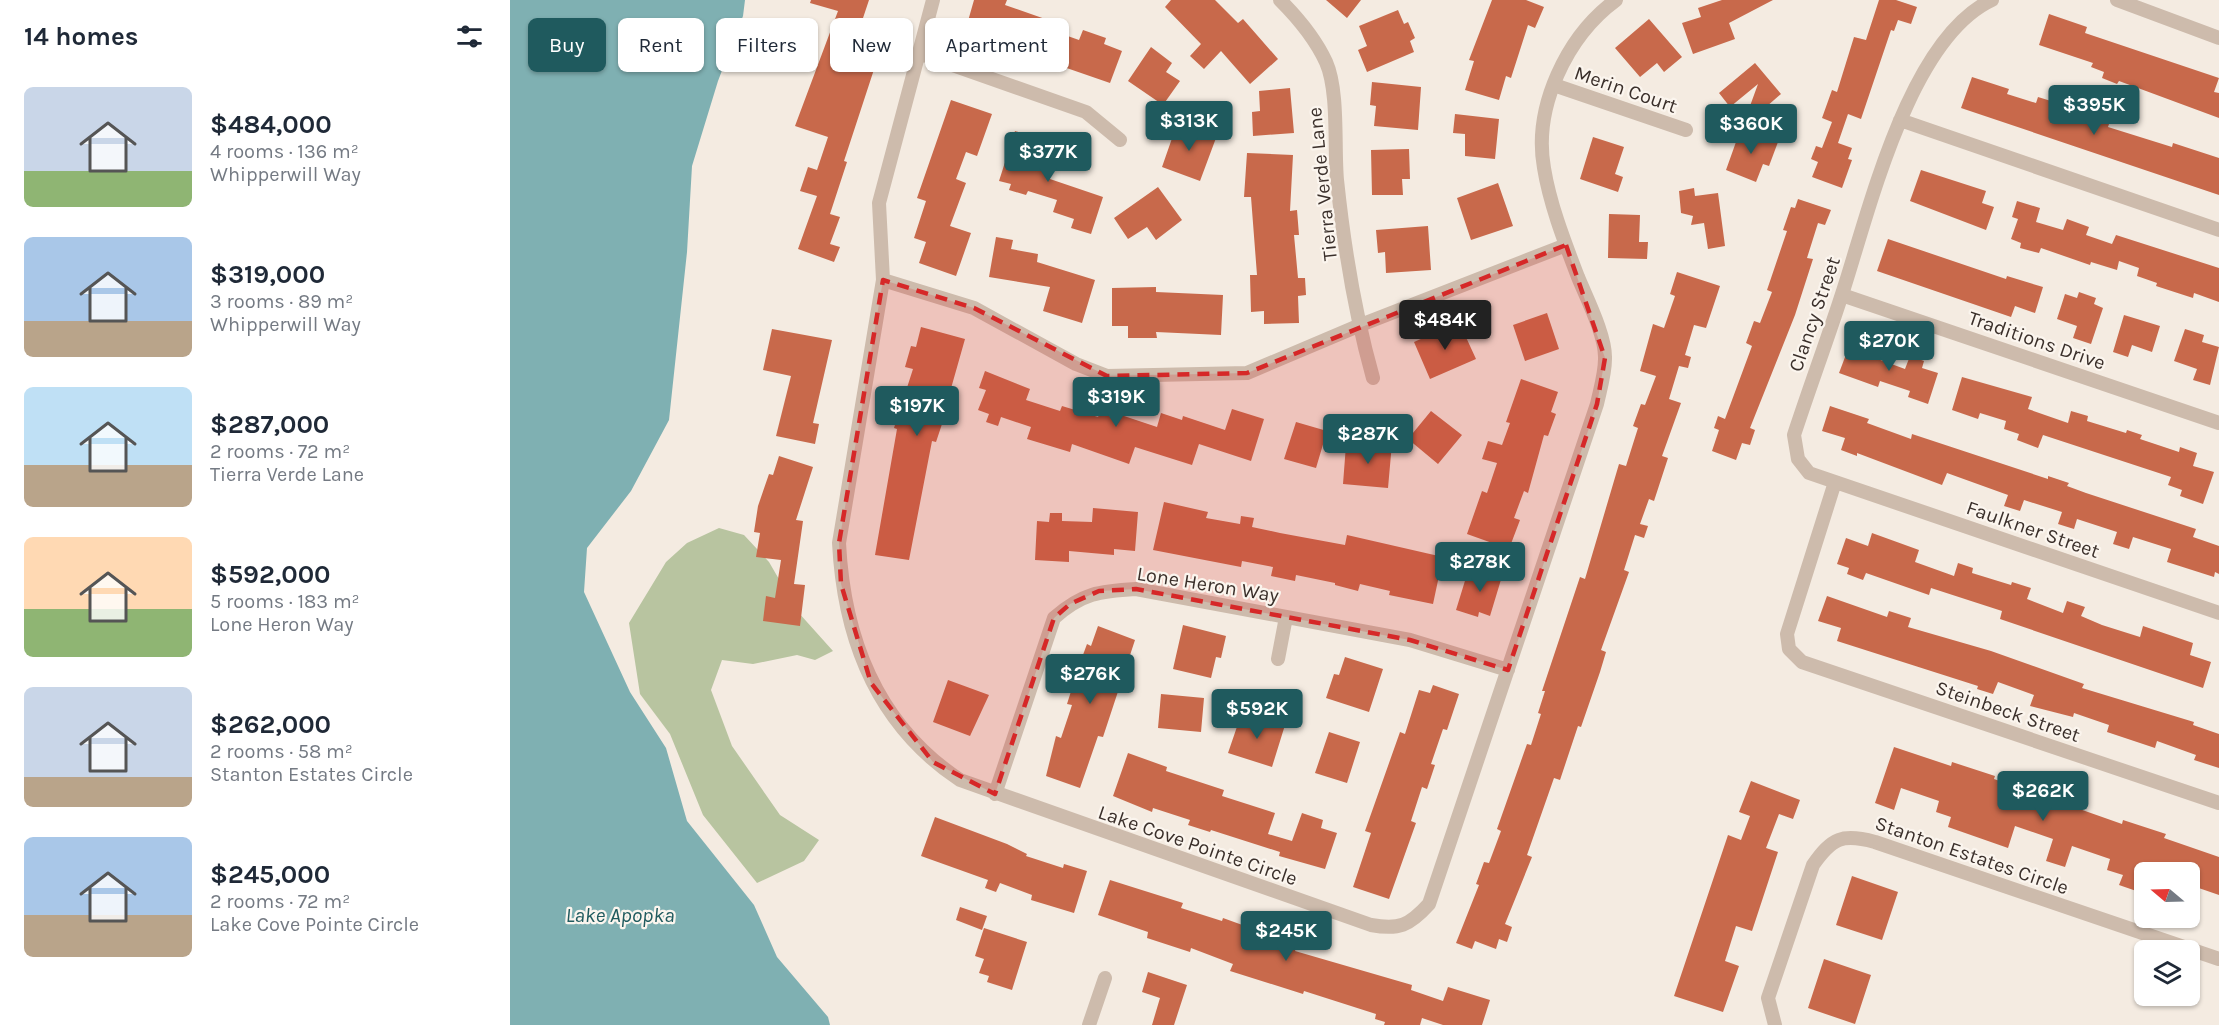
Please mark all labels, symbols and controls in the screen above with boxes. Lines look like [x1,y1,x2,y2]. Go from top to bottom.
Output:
chip: Buy [528,18,606,72]
chip: Rent [618,18,704,72]
chip: Filters [716,18,818,72]
chip: New [830,18,913,72]
chip: Apartment [925,18,1069,72]
icon: filters [453,20,486,53]
text: 14 homes [24,21,138,52]
street label: Merin Court [1571,61,1681,118]
pin: $395K [2052,85,2136,136]
text: $395K [2062,93,2126,116]
pin: $313K [1147,101,1231,152]
pin: $360K [1709,104,1793,155]
street label: Tierra Verde Lane [1303,106,1342,262]
text: $484,000 [210,109,332,140]
text: $313K [1160,109,1218,132]
icon: home [72,111,144,183]
text: $360K [1719,112,1783,135]
pin: $377K [1006,132,1090,183]
text: 4 rooms · 136 m² [210,140,359,163]
text: $377K [1018,140,1078,163]
text: Whipperwill Way [210,163,361,186]
street label: Clancy Street [1784,253,1845,375]
text: $319,000 [210,259,325,290]
icon: home [72,261,144,333]
text: 3 rooms · 89 m² [210,290,353,313]
pin: $484K [1403,300,1487,351]
street label: Traditions Drive [1965,306,2108,375]
text: $484K [1413,308,1477,331]
text: Whipperwill Way [210,313,361,336]
pin: $270K [1847,321,1931,372]
text: $270K [1858,329,1920,352]
pin: $319K [1074,377,1158,428]
text: $319K [1087,385,1145,408]
pin: $197K [875,386,959,437]
text: $197K [889,394,945,417]
text: $287,000 [210,409,329,440]
icon: home [72,411,144,483]
pin: $287K [1326,414,1410,465]
text: $287K [1337,422,1399,445]
text: 2 rooms · 72 m² [210,440,350,463]
text: Tierra Verde Lane [210,463,364,486]
street label: Faulkner Street [1963,496,2103,563]
pin: $278K [1438,542,1522,593]
text: $278K [1449,550,1511,573]
text: $592,000 [210,559,331,590]
icon: home [72,561,144,633]
street label: Lone Heron Way [1135,562,1281,607]
text: 5 rooms · 183 m² [210,590,360,613]
text: Lone Heron Way [210,613,354,636]
pin: $276K [1048,654,1132,705]
text: $276K [1059,662,1121,685]
street label: Steinbeck Street [1933,676,2084,747]
pin: $592K [1215,689,1299,740]
text: $592K [1226,697,1288,720]
text: $262,000 [210,709,331,740]
icon: home [72,711,144,783]
text: 2 rooms · 58 m² [210,740,353,763]
text: Stanton Estates Circle [210,763,413,786]
pin: $262K [2001,771,2085,822]
text: $262K [2011,779,2075,802]
street label: Lake Cove Pointe Circle [1095,801,1300,890]
street label: Stanton Estates Circle [1872,812,2072,899]
text: $245,000 [210,859,330,890]
icon: home [72,861,144,933]
north arrow [2134,862,2200,928]
map controls [2134,862,2200,1006]
text: 2 rooms · 72 m² [210,890,350,913]
water label: Lake Apopka [565,903,675,927]
pin: $245K [1244,911,1328,962]
text: Lake Cove Pointe Circle [210,913,419,936]
text: $245K [1255,919,1317,942]
button: layers [2134,940,2200,1006]

